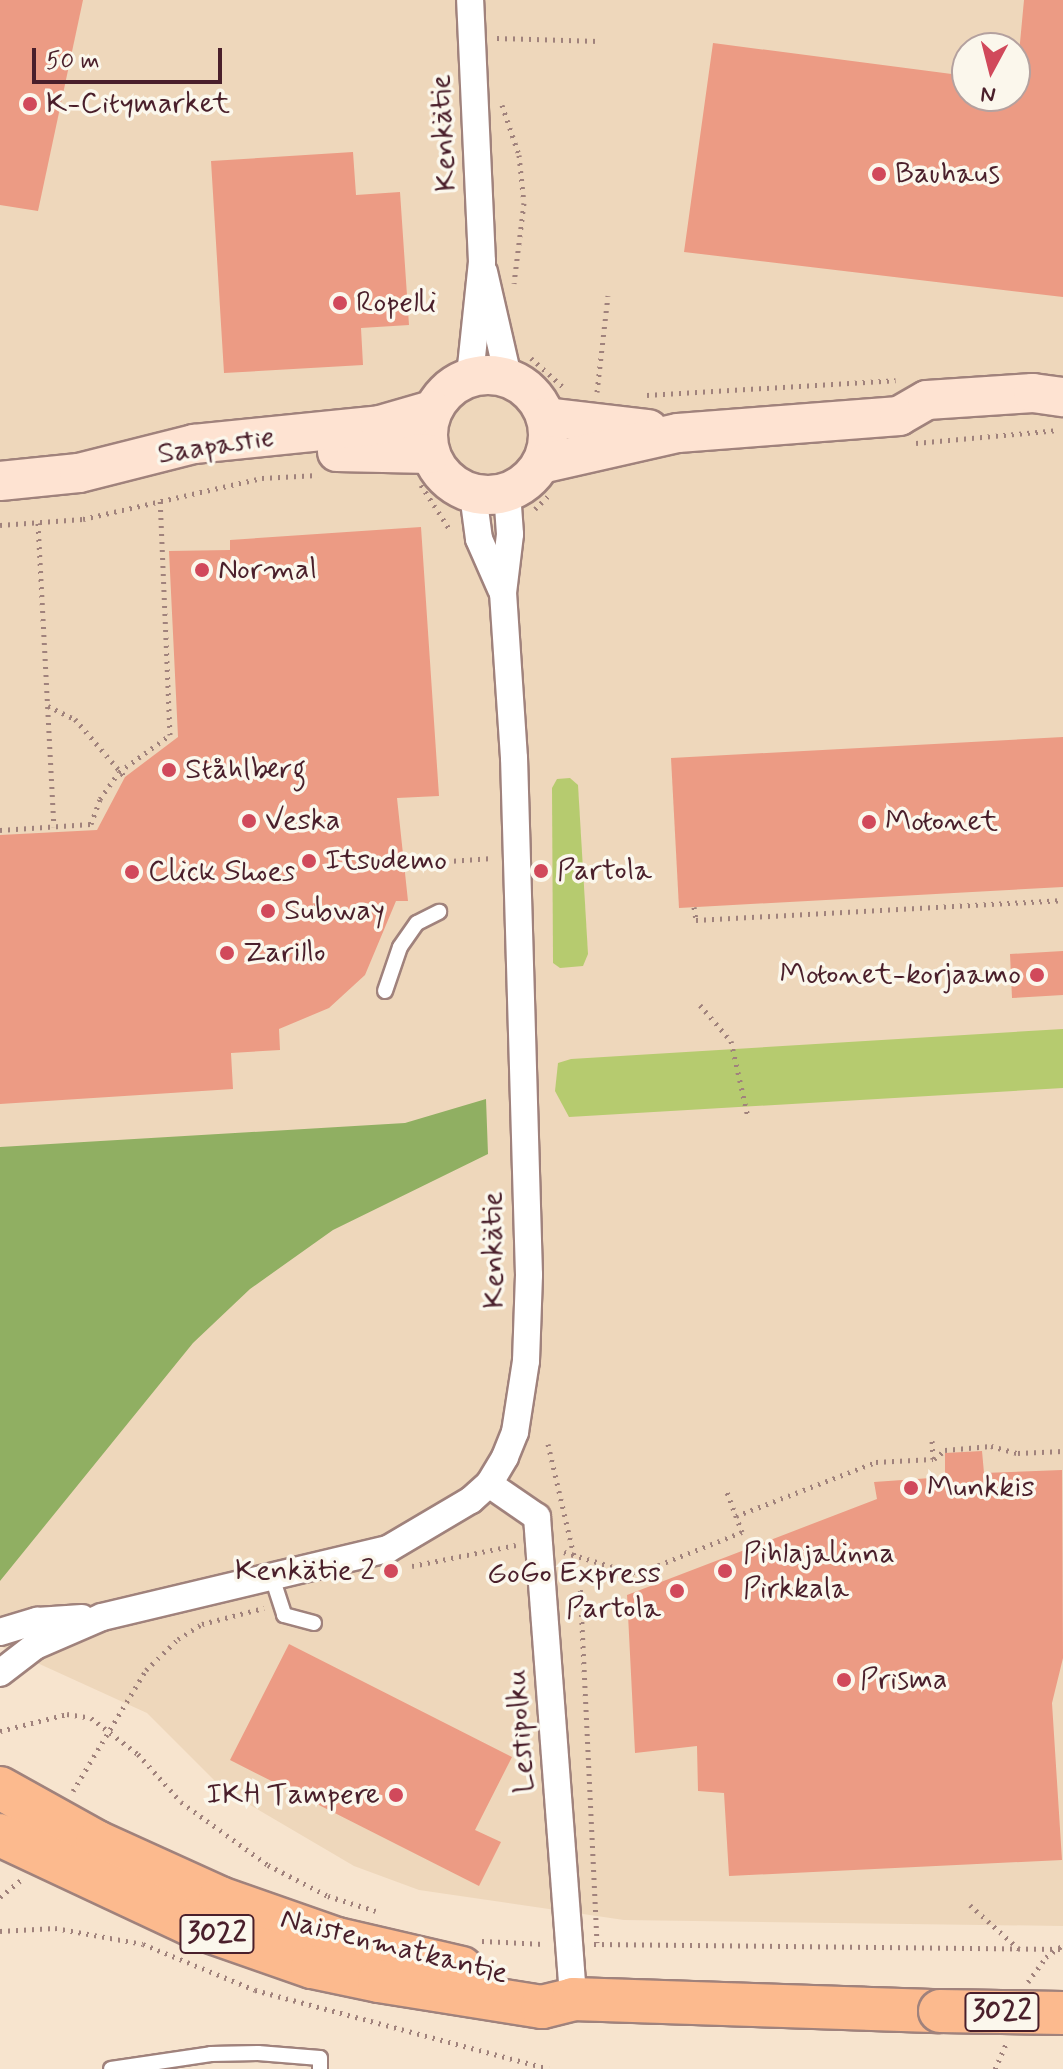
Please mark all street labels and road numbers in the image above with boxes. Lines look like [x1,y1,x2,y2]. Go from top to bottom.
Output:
street label: Kenkätie [423,74,465,192]
street label: Saapastie [155,419,277,473]
street label: Kenkätie [475,1191,513,1309]
street label: Lestipolku [499,1668,543,1794]
street label: Naistenmatkantie [277,1901,511,1993]
road number: 3022 [179,1910,255,1958]
road number: 3022 [964,1988,1040,2036]

